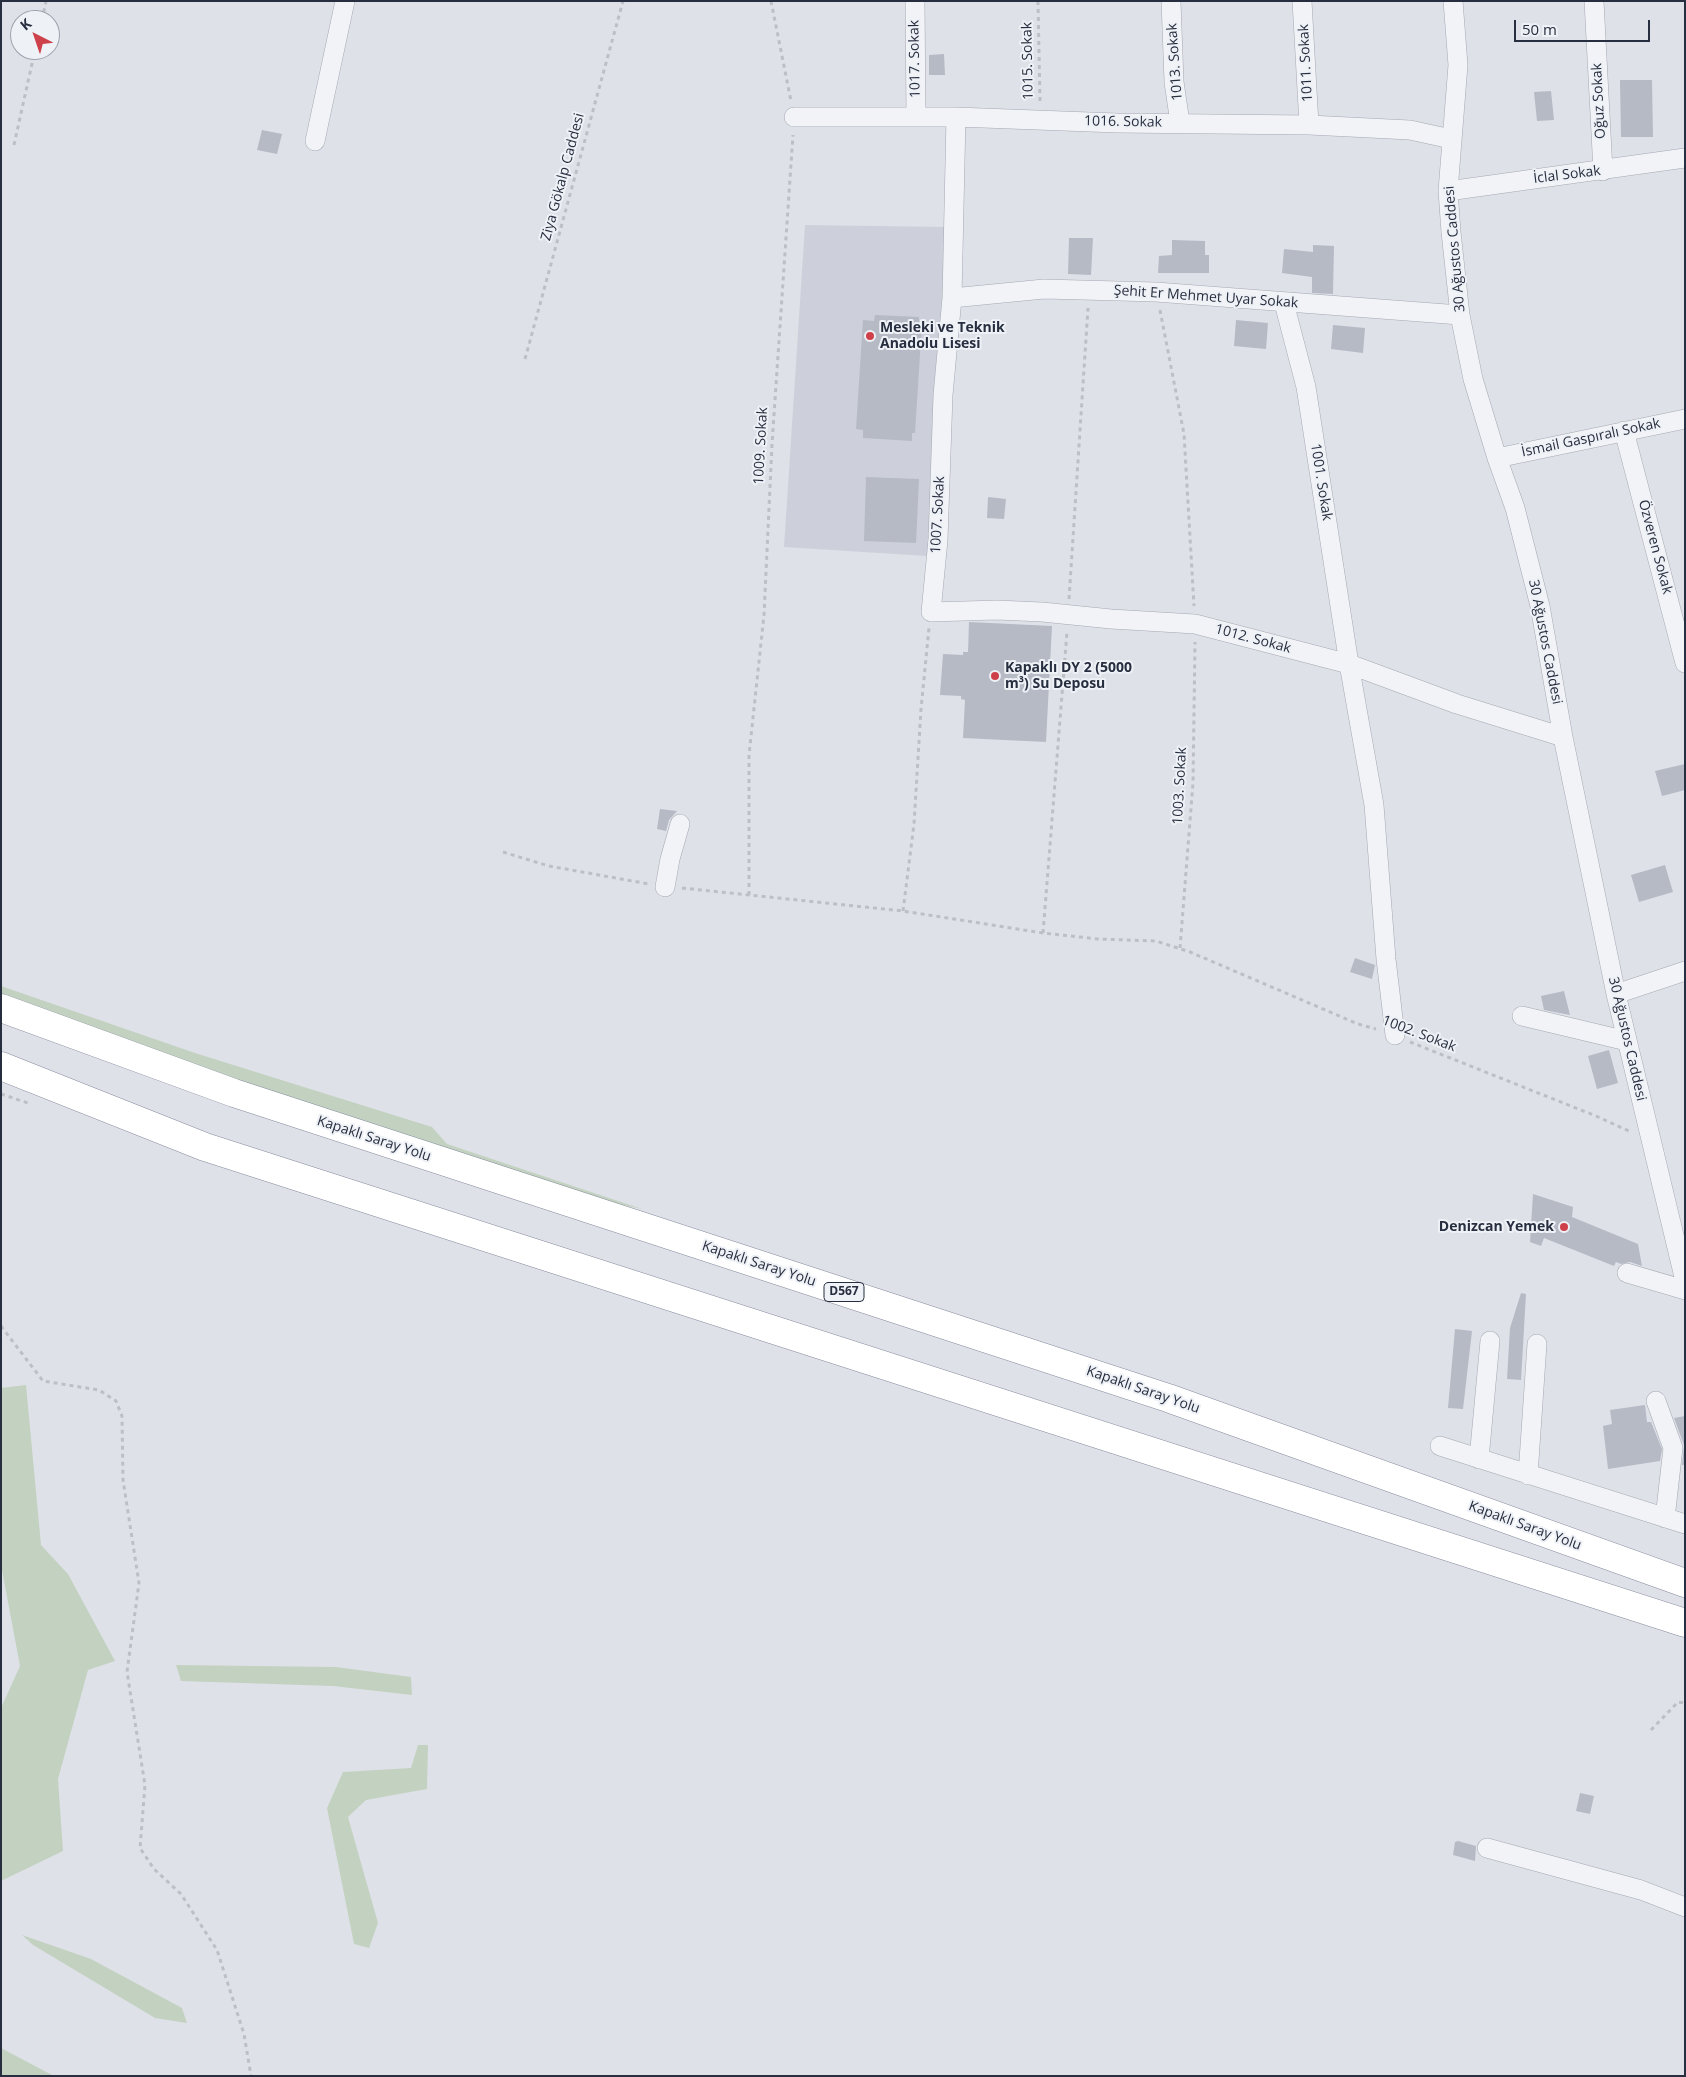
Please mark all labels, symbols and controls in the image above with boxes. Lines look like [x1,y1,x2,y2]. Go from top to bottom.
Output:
north arrow [10,10,60,60]
scale bar [1516,10,1652,42]
text: K [16,14,35,34]
text: 50 m [1522,19,1557,39]
street label: 1017. Sokak [906,20,924,98]
street label: 1015. Sokak [1019,22,1037,100]
street label: 1013. Sokak [1164,23,1186,101]
street label: 1011. Sokak [1296,24,1316,102]
street label: Oğuz Sokak [1589,63,1609,139]
street label: Ziya Gökalp Caddesi [538,111,588,243]
street label: 1016. Sokak [1084,113,1162,131]
street label: İclal Sokak [1532,163,1602,187]
street label: 30 Ağustos Caddesi [1441,185,1469,313]
street label: Şehit Er Mehmet Uyar Sokak [1113,282,1299,312]
place label: Mesleki ve Teknik Anadolu Lisesi [880,320,1005,352]
marker: Mesleki ve Teknik Anadolu Lisesi [864,330,876,342]
street label: 1009. Sokak [751,407,771,485]
street label: İsmail Gaspıralı Sokak [1520,415,1662,461]
street label: 1001. Sokak [1307,442,1335,522]
street label: 1007. Sokak [928,476,948,554]
street label: Özveren Sokak [1634,498,1676,596]
street label: 30 Ağustos Caddesi [1525,578,1565,706]
street label: 1012. Sokak [1213,621,1293,657]
place label: Kapaklı DY 2 (5000 m³) Su Deposu [1005,660,1132,692]
marker: Kapaklı DY 2 (5000 m³) Su Deposu [989,670,1001,682]
street label: 1003. Sokak [1170,747,1190,825]
street label: 30 Ağustos Caddesi [1605,975,1649,1103]
street label: 1002. Sokak [1380,1012,1458,1056]
street label: Kapaklı Saray Yolu [315,1113,433,1165]
place label: Denizcan Yemek [1439,1219,1554,1235]
marker: Denizcan Yemek [1558,1221,1570,1233]
street label: Kapaklı Saray Yolu [700,1238,818,1290]
road number: D567 [824,1282,864,1301]
street label: Kapaklı Saray Yolu [1084,1363,1202,1417]
street label: Kapaklı Saray Yolu [1466,1498,1584,1554]

